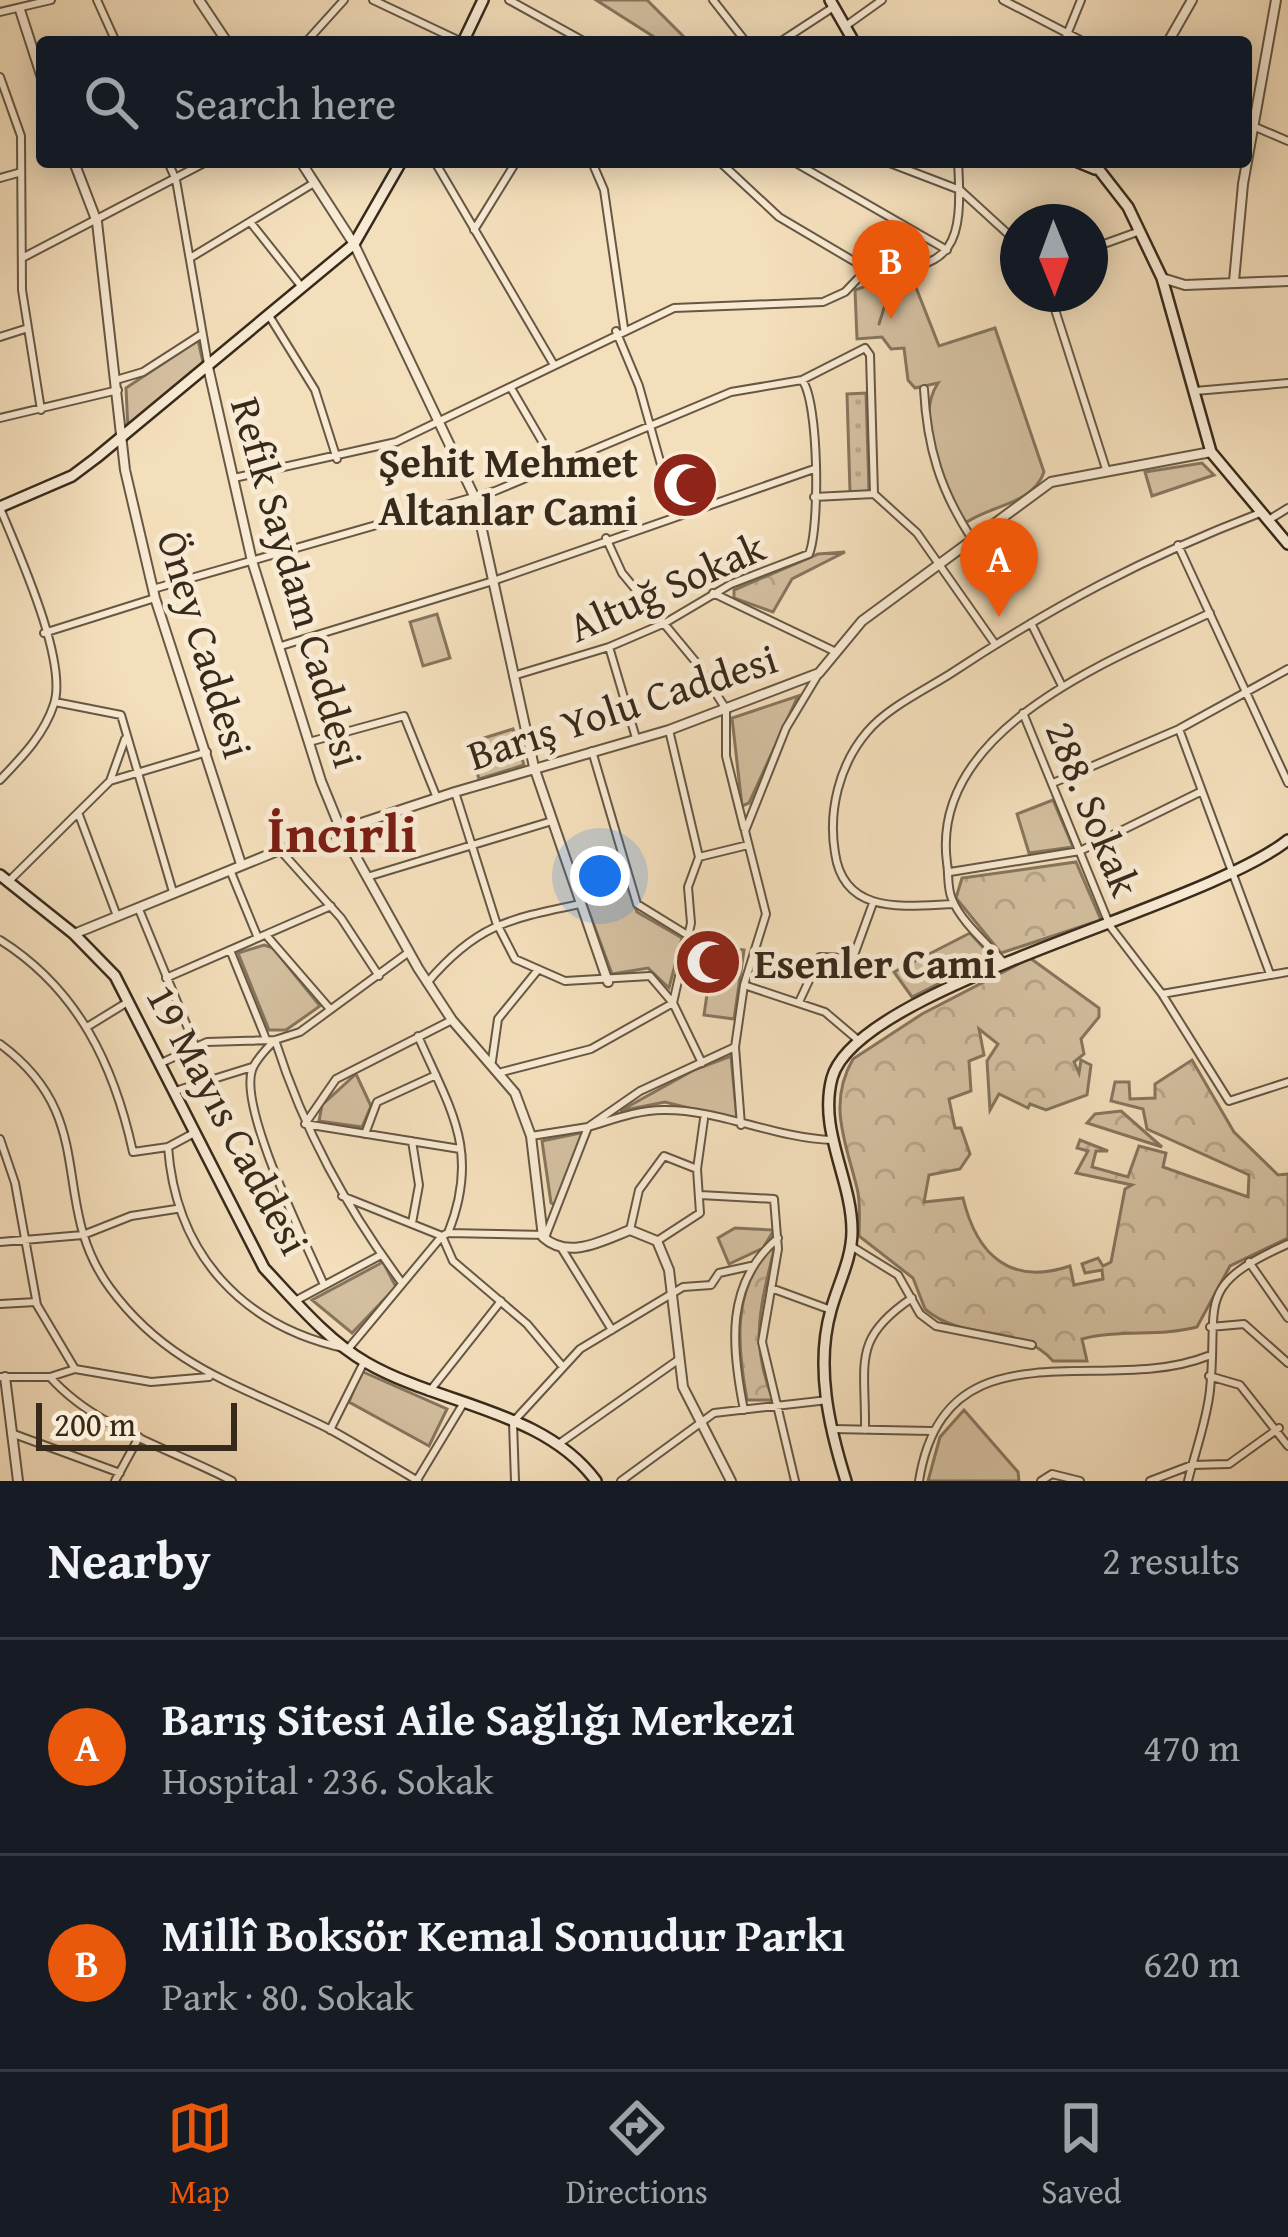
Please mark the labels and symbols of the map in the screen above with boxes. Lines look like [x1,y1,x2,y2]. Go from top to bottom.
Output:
north arrow [1000,204,1108,312]
pin: B [852,220,930,319]
street label: Refik Saydam Caddesi [216,390,380,774]
place label: Şehit Mehmet Altanlar Cami [378,431,638,540]
mosque icon: Şehit Mehmet Altanlar Cami [650,450,720,520]
street label: Altuğ Sokak [558,515,775,656]
pin: A [960,518,1038,617]
street label: Öney Caddesi [143,523,269,765]
street label: Barış Yolu Caddesi [459,627,785,785]
street label: 288. Sokak [1031,711,1157,906]
district label: İncirli [267,793,417,872]
your location [570,846,630,906]
mosque icon: Esenler Cami [673,927,743,997]
place label: Esenler Cami [754,932,996,993]
street label: 19 Mayıs Caddesi [132,973,326,1265]
scale bar [36,1397,237,1450]

